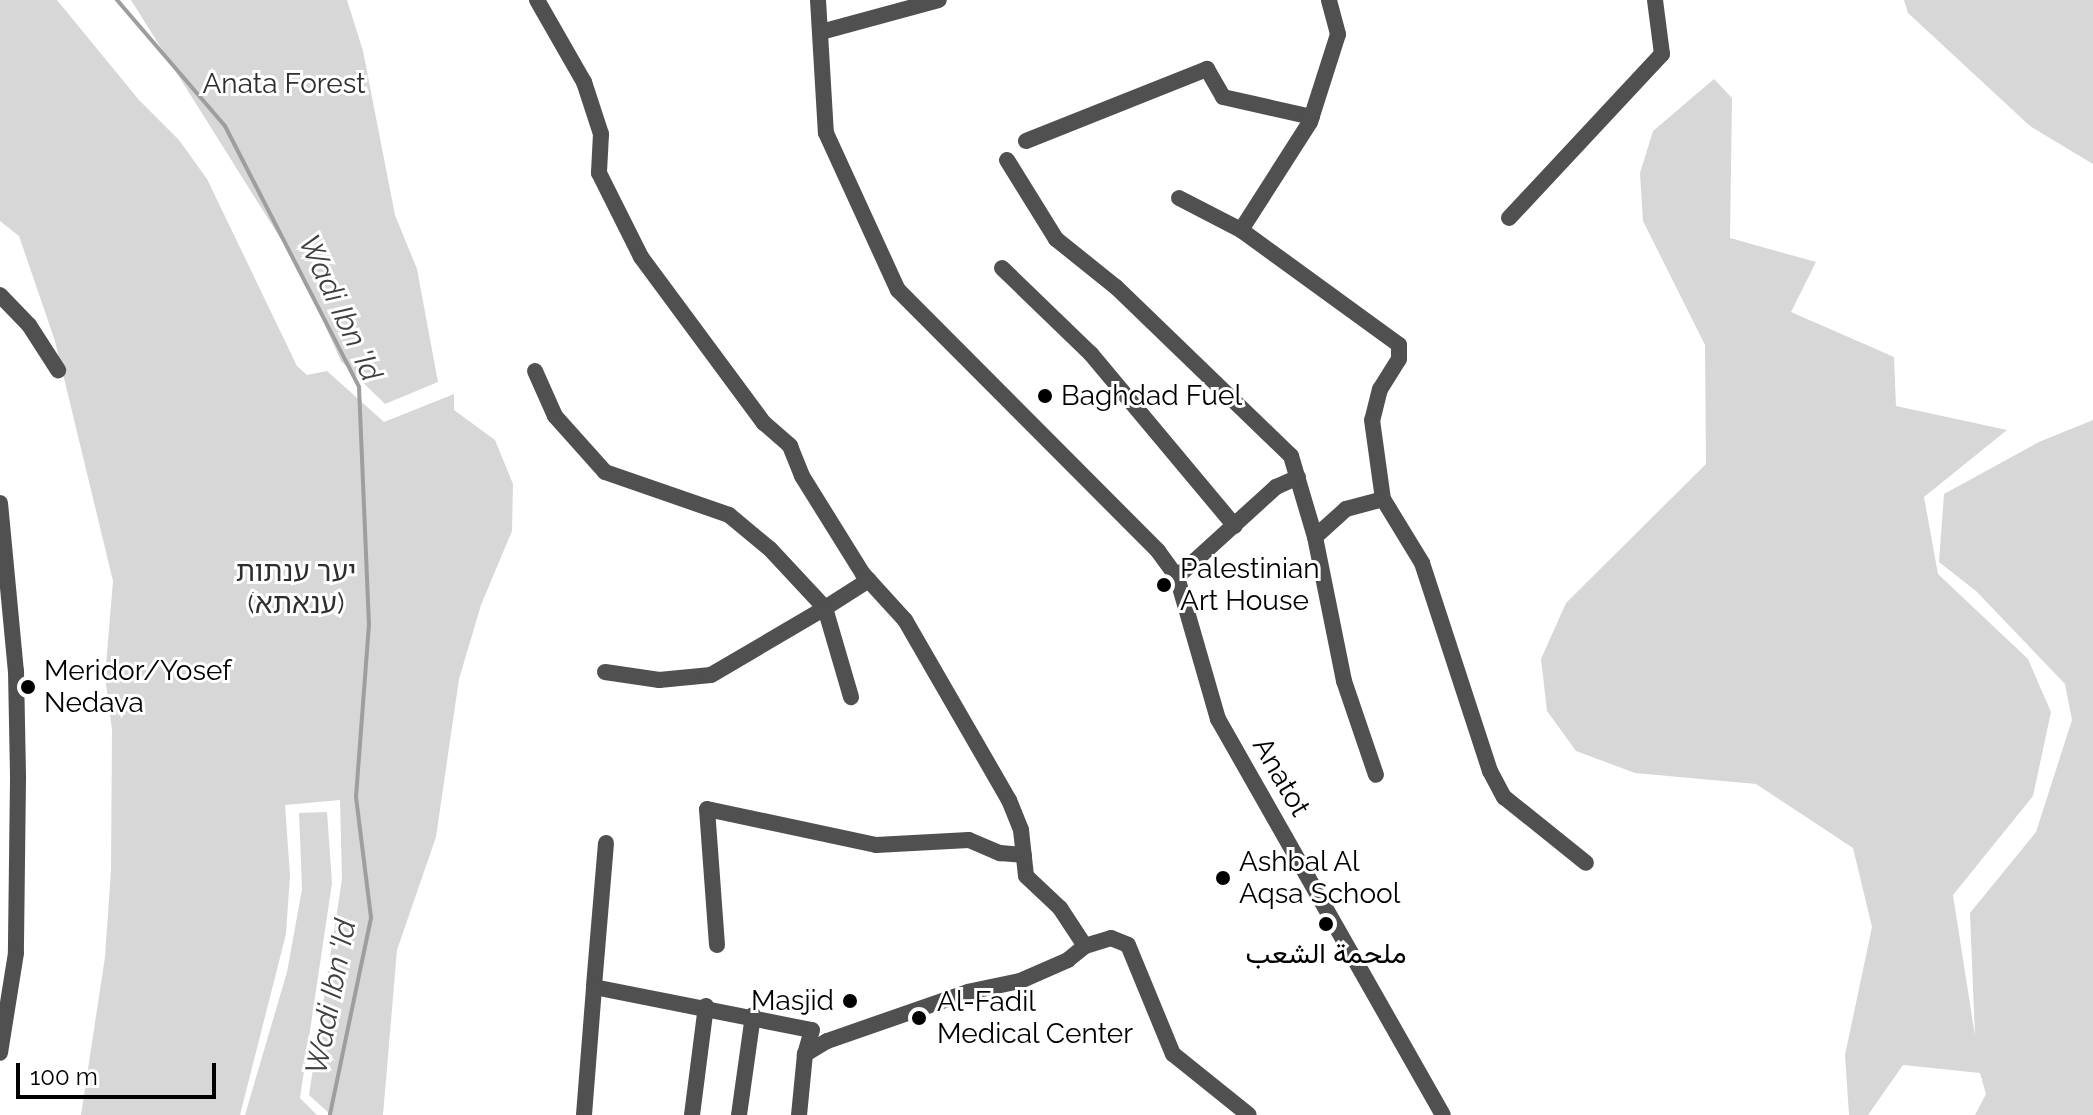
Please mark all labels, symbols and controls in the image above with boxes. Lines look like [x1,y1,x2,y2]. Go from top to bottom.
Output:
park label: Anata Forest [202,67,366,101]
water label: Wadi Ibn 'Id [290,229,390,387]
place label: Baghdad Fuel [1061,379,1242,413]
marker: Baghdad Fuel [1036,387,1054,405]
place label: Palestinian Art House [1180,552,1320,618]
park label: יער ענתות (ענאתא) [236,555,356,621]
marker: Palestinian Art House [1155,576,1173,594]
place label: Meridor/Yosef Nedava [44,654,231,720]
marker: Meridor/Yosef Nedava [19,678,37,696]
street label: Anatot [1245,732,1317,822]
place label: Ashbal Al Aqsa School [1239,845,1400,911]
marker: Ashbal Al Aqsa School [1214,869,1232,887]
marker: ملحمة الشعب [1317,915,1335,933]
water label: Wadi Ibn 'Id [298,916,364,1078]
place label: ملحمة الشعب [1246,937,1406,971]
place label: Masjid [751,984,834,1018]
place label: Al-Fadil Medical Center [937,985,1134,1051]
marker: Masjid [841,992,859,1010]
marker: Al-Fadil Medical Center [908,1007,930,1029]
scale bar [20,1047,220,1097]
text: 100 m [30,1062,98,1091]

